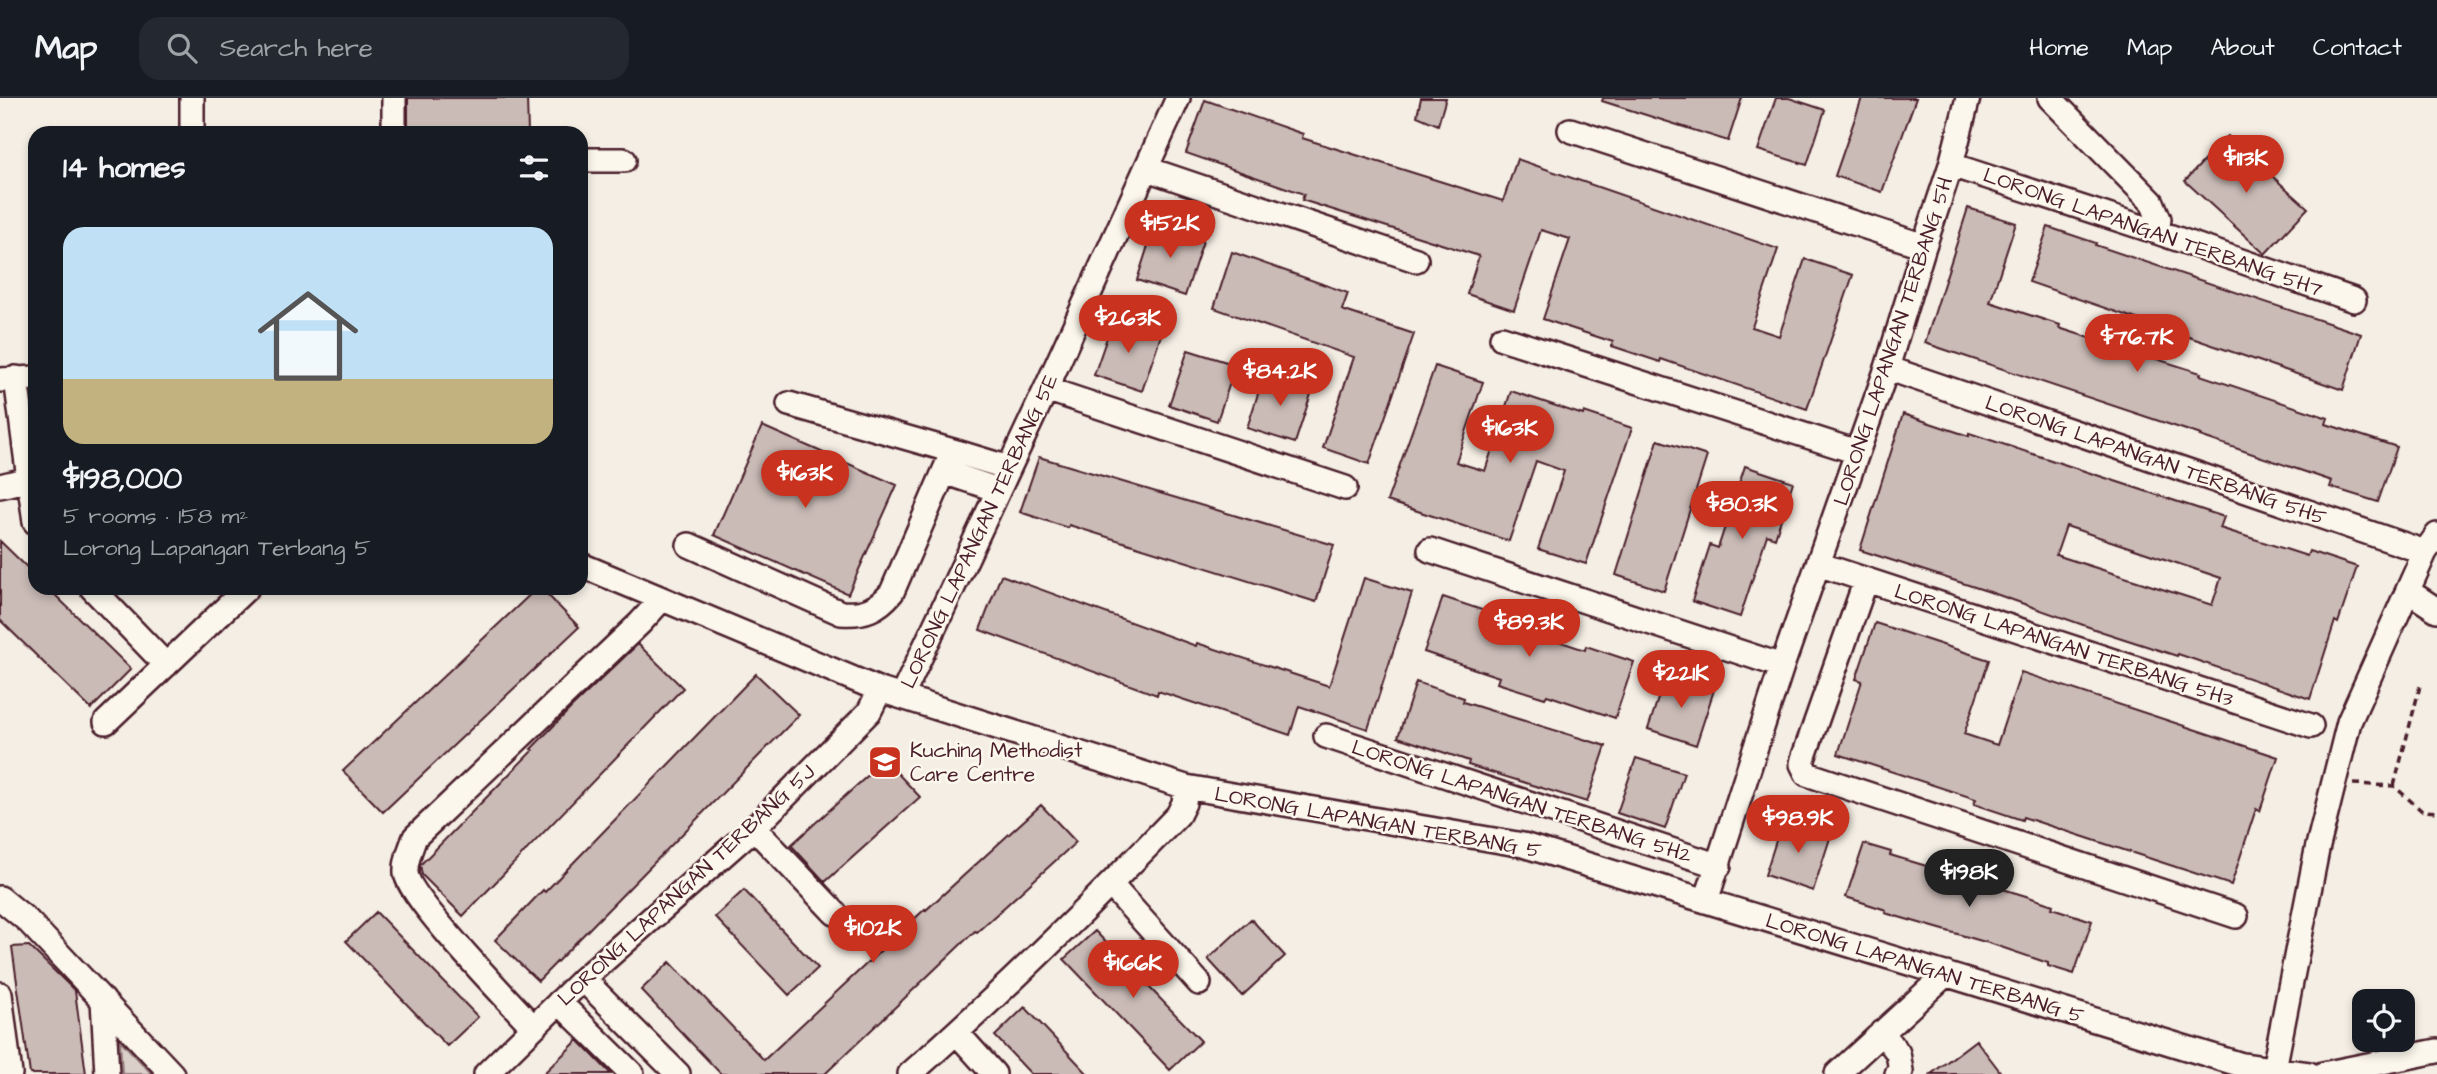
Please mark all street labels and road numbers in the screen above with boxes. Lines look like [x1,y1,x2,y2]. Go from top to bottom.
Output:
street label: LORONG LAPANGAN TERBANG 5H7 [1979,161,2326,304]
street label: LORONG LAPANGAN TERBANG 5H [1827,173,1960,509]
street label: LORONG LAPANGAN TERBANG 5E [894,369,1065,693]
street label: LORONG LAPANGAN TERBANG 5H5 [1982,388,2330,533]
street label: LORONG LAPANGAN TERBANG 5H3 [1891,577,2237,714]
street label: LORONG LAPANGAN TERBANG 5H2 [1349,734,1695,868]
street label: LORONG LAPANGAN TERBANG 5J [551,758,821,1013]
street label: LORONG LAPANGAN TERBANG 5 [1213,781,1543,863]
street label: LORONG LAPANGAN TERBANG 5 [1762,906,2088,1031]

